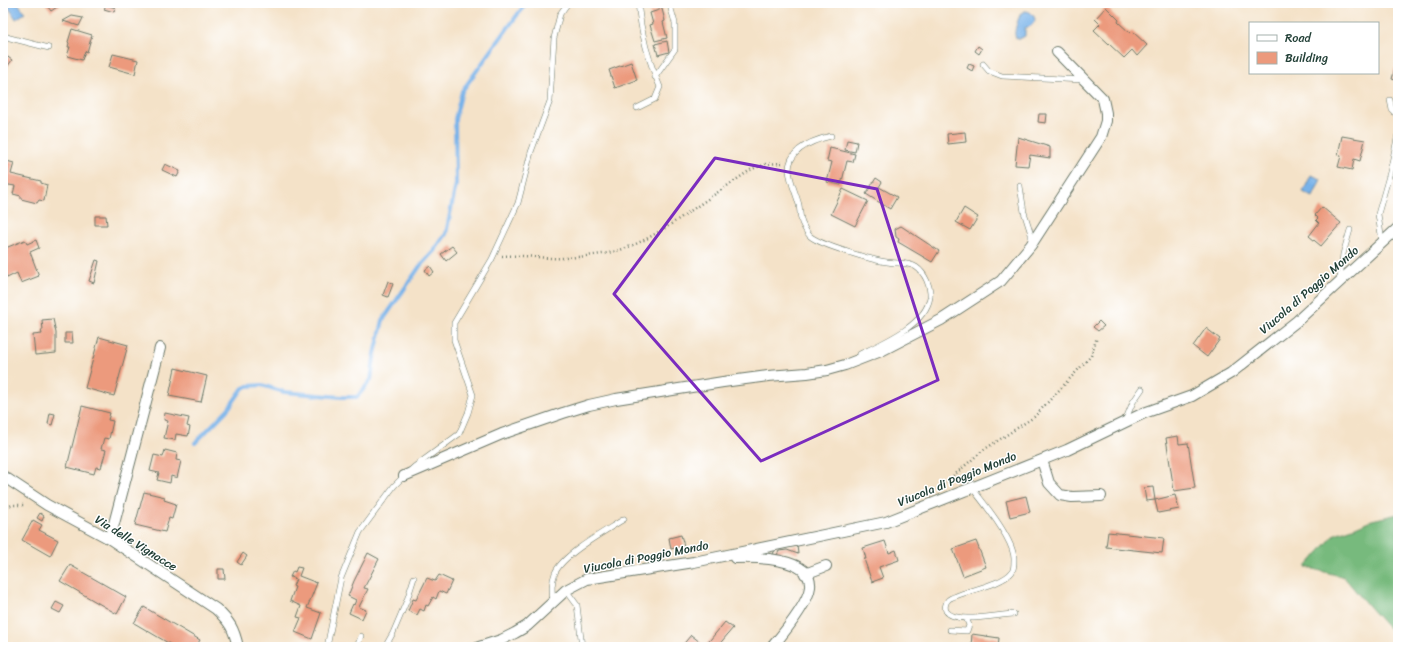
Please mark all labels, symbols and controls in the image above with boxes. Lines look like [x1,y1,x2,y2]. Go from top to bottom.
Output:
legend [1249,22,1379,74]
text: Road [1285,27,1312,49]
text: Building [1285,47,1328,69]
street label: Viucola di Poggio Mondo [1254,240,1364,340]
street label: Viucola di Poggio Mondo [894,445,1020,513]
street label: Via delle Vignacce [90,509,182,577]
street label: Viucola di Poggio Mondo [582,534,710,580]

